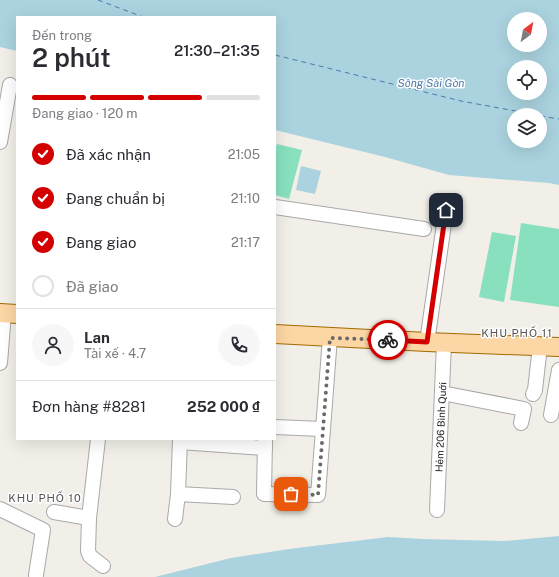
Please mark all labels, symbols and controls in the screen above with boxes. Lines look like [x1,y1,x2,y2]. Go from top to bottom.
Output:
north arrow [507,12,547,52]
map controls [507,12,547,148]
text: Đến trong [32,28,92,43]
text: 2 phút [32,42,111,73]
text: 21:30–21:35 [174,42,260,59]
button: locate [507,60,547,100]
water label: Sông Sài Gòn [398,77,464,89]
text: Đang giao · 120 m [32,106,138,121]
button: layers [507,108,547,148]
icon: check [32,143,54,165]
text: Đã xác nhận [66,146,151,163]
text: 21:05 [228,147,260,162]
icon: check [32,187,54,209]
text: Đang chuẩn bị [66,190,165,207]
text: 21:10 [231,191,260,206]
pin [429,193,463,227]
icon: home [435,199,457,221]
icon: check [32,231,54,253]
text: Đang giao [66,234,136,251]
text: 21:17 [231,235,260,250]
text: Đã giao [66,278,118,295]
courier [368,320,408,360]
button: person [32,324,74,366]
button: phone [218,324,260,366]
district label: KHU PHỐ 11 [481,325,553,339]
text: Lan [84,329,110,346]
icon: bike [377,329,399,351]
text: Tài xế · 4.7 [84,346,146,361]
street label: Hẻm 206 Bình Quới [433,382,448,472]
text: Đơn hàng #8281 [32,398,146,415]
text: 252 000 ₫ [187,398,260,415]
pin [274,477,308,511]
icon: bag [280,483,302,505]
district label: KHU PHỐ 10 [8,490,82,504]

